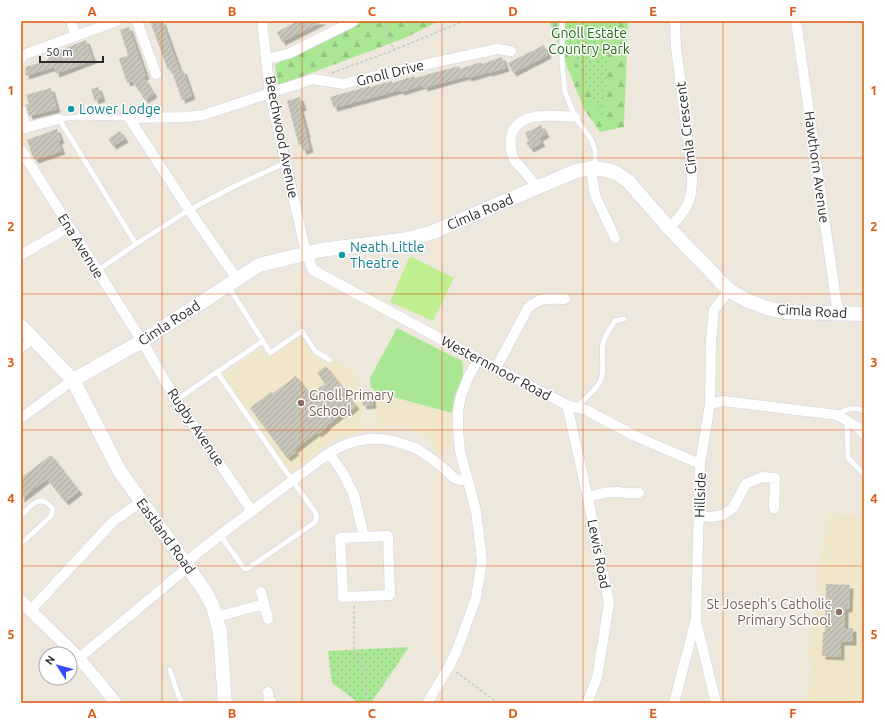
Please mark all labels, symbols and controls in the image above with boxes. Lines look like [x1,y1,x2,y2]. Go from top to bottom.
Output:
text: A [87,4,97,18]
text: B [228,4,237,18]
text: C [368,4,377,18]
text: D [508,4,518,18]
text: E [649,4,657,18]
text: F [789,4,797,18]
park label: Gnoll Estate Country Park [548,25,630,57]
scale bar [40,38,103,64]
text: 50 m [46,45,73,58]
street label: Gnoll Drive [355,57,425,89]
street label: Beechwood Avenue [262,74,302,200]
street label: Cimla Crescent [672,80,700,175]
text: 1 [7,83,15,97]
text: 1 [870,83,878,97]
place label: Lower Lodge [79,101,161,117]
marker: Lower Lodge [66,104,76,114]
street label: Hawthorn Avenue [801,110,833,224]
street label: Cimla Road [444,191,516,233]
street label: Ena Avenue [55,211,107,281]
text: 2 [7,219,15,233]
text: 2 [870,219,878,233]
place label: Neath Little Theatre [350,239,425,271]
marker: Neath Little Theatre [337,250,347,260]
street label: Cimla Road [135,297,203,349]
street label: Cimla Road [776,301,848,321]
street label: Westernmoor Road [438,332,554,404]
text: 3 [7,355,15,369]
text: 3 [870,355,878,369]
street label: Rugby Avenue [164,385,228,469]
place label: Gnoll Primary School [309,387,394,419]
marker: Gnoll Primary School [296,398,306,408]
street label: Hillside [691,472,709,518]
text: 4 [7,491,15,505]
text: 4 [870,491,878,505]
street label: Eastland Road [133,495,199,577]
street label: Lewis Road [584,518,614,590]
place label: St Joseph's Catholic Primary School [707,596,831,628]
marker: St Joseph's Catholic Primary School [834,607,844,617]
text: 5 [7,627,15,641]
text: 5 [870,627,878,641]
north arrow [38,646,78,686]
text: N [43,653,57,667]
text: A [87,706,97,720]
text: B [228,706,237,720]
text: C [368,706,377,720]
text: D [508,706,518,720]
text: E [649,706,657,720]
text: F [789,706,797,720]

